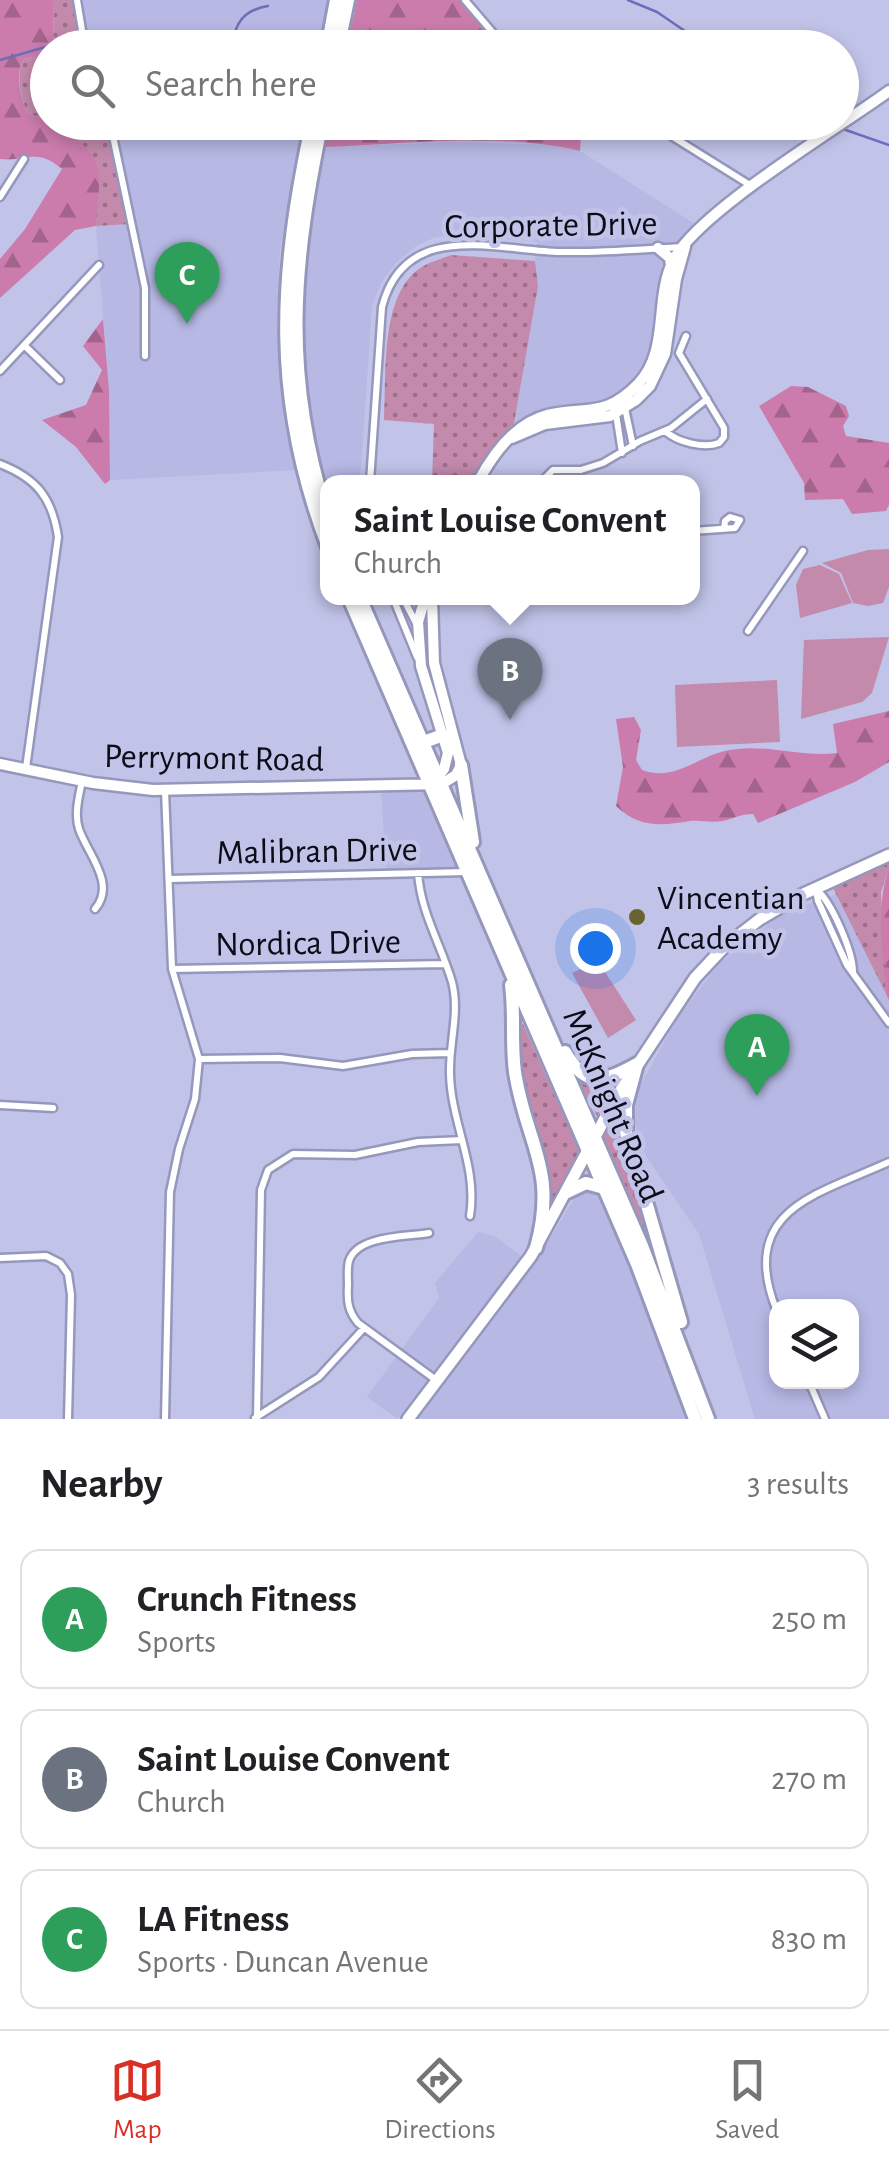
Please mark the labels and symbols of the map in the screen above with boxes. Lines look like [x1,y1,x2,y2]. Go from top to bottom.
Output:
street label: Corporate Drive [444,206,658,245]
pin: C [154,242,220,324]
pin: B [478,638,542,720]
street label: Perrymont Road [104,739,324,778]
street label: Malibran Drive [216,832,418,871]
place label: Vincentian Academy [657,881,804,956]
marker: Vincentian Academy [626,906,648,928]
your location [570,923,621,974]
street label: Nordica Drive [215,924,401,963]
street label: McKnight Road [556,1004,669,1207]
pin: A [724,1014,790,1096]

